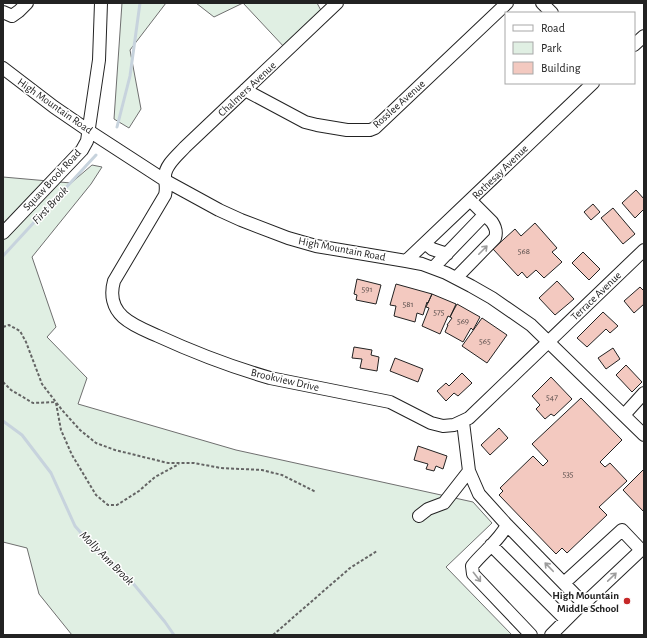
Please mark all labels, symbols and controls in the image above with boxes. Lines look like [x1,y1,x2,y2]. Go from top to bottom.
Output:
legend [505,12,635,84]
text: Road [541,22,565,34]
text: Park [541,42,562,54]
street label: Chalmers Avenue [216,60,278,118]
text: Building [541,62,581,74]
street label: High Mountain Road [15,76,95,136]
street label: Rosslee Avenue [371,78,427,130]
street label: Rothesay Avenue [470,143,530,201]
street label: Squaw Brook Road [21,147,83,213]
water label: First Brook [30,184,70,226]
street label: High Mountain Road [297,235,387,263]
one-way arrow [478,245,488,255]
house number: 568 [518,247,530,256]
street label: Terrace Avenue [569,269,623,323]
house number: 591 [361,285,373,294]
house number: 581 [402,300,414,309]
house number: 575 [433,308,445,317]
house number: 569 [457,317,469,326]
house number: 565 [479,337,491,346]
street label: Brookview Drive [250,367,320,393]
house number: 547 [546,393,558,402]
house number: 535 [562,470,574,479]
water label: Molly Ann Brook [78,529,137,588]
one-way arrow [544,562,554,572]
one-way arrow [473,571,481,582]
one-way arrow [607,572,617,582]
place label: High Mountain Middle School [552,590,619,614]
marker: High Mountain Middle School [622,596,632,606]

